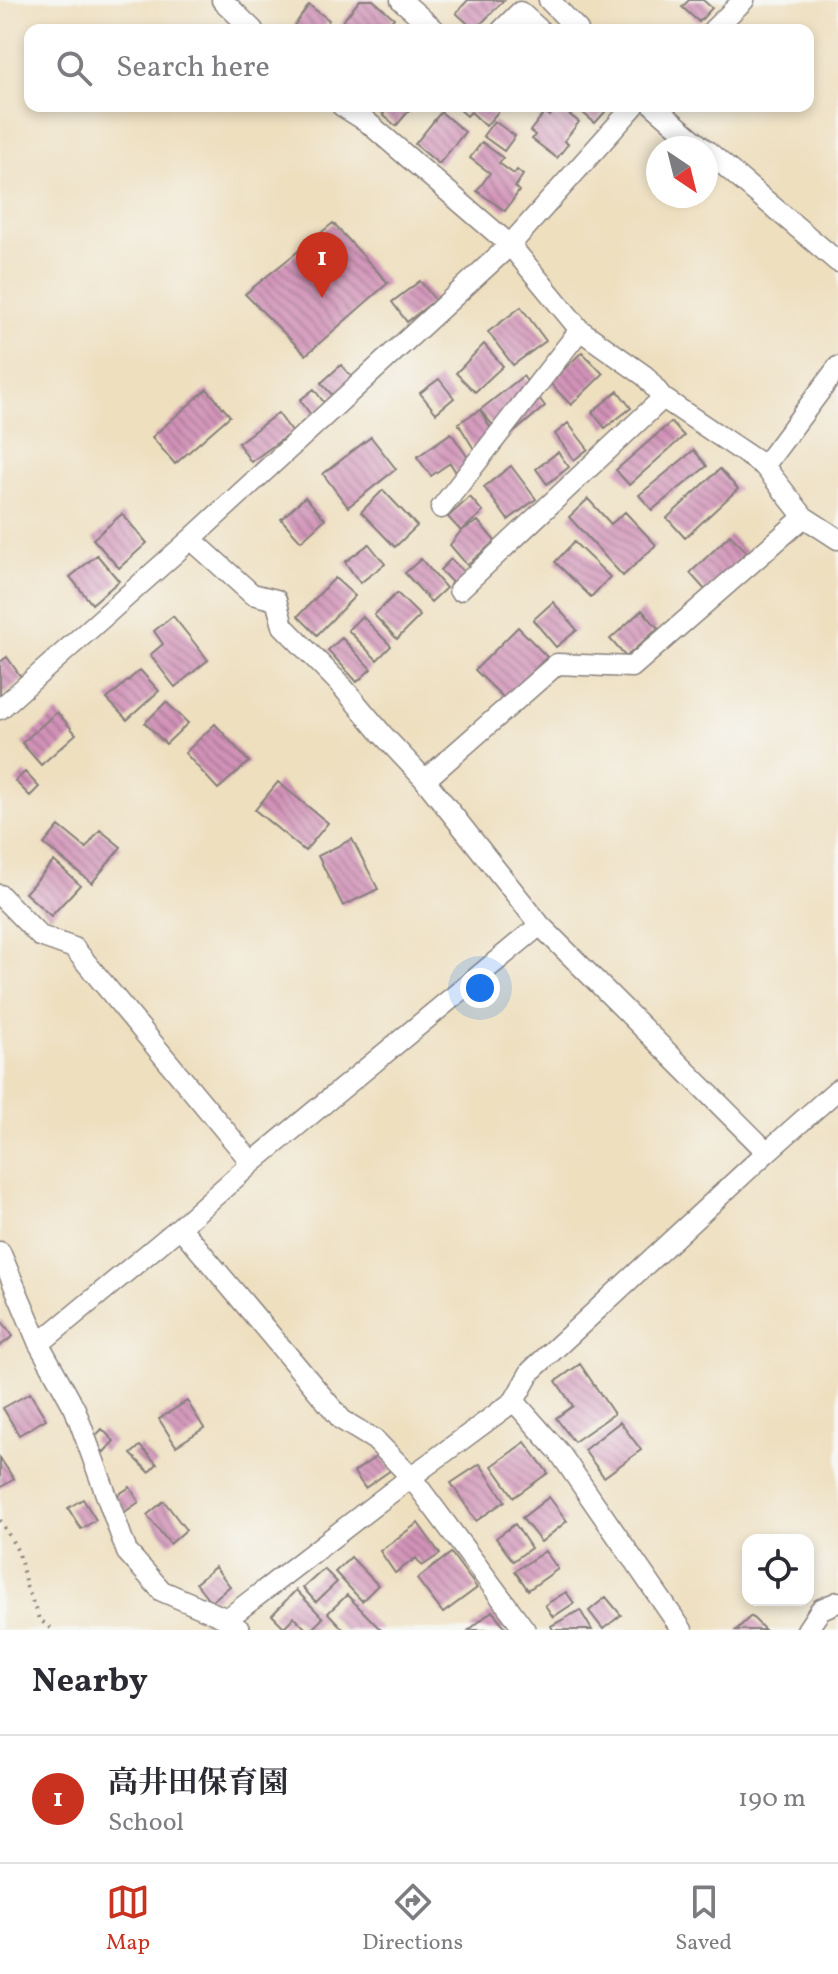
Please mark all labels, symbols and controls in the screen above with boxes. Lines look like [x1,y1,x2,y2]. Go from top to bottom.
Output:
search box [24,24,814,112]
icon: search [52,46,96,90]
text: Search here [116,47,270,89]
north arrow [646,136,718,208]
pin: 1 [296,232,348,298]
your location [460,968,500,1008]
map controls [742,1534,814,1606]
button: locate [742,1534,814,1606]
text: Nearby [32,1659,148,1706]
text: 高井田保育園 [108,1763,288,1805]
text: 1 [53,1781,63,1817]
text: 190 m [738,1781,806,1817]
text: School [108,1805,184,1841]
tab: Map [106,1880,150,1959]
tab: Directions [362,1880,463,1959]
tab: Saved [675,1880,732,1959]

